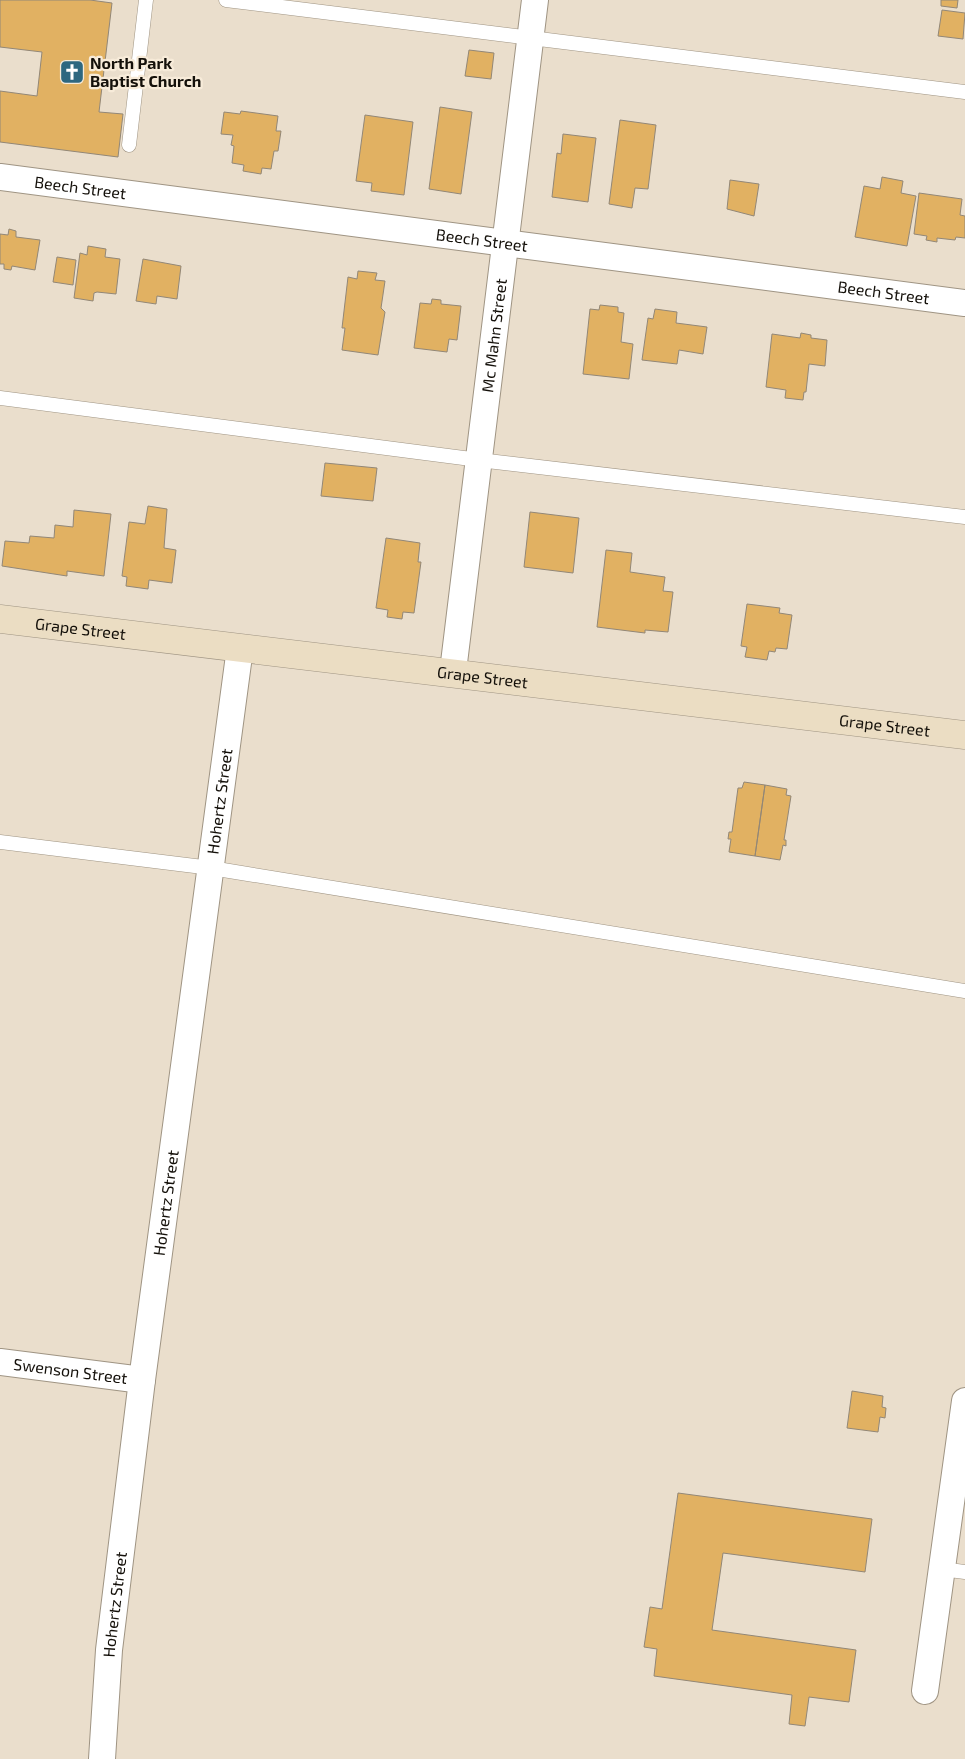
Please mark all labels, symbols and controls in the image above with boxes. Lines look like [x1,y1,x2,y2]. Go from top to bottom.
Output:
place label: North Park Baptist Church [90,53,201,90]
church icon: North Park Baptist Church [59,59,85,85]
street label: Beech Street [33,172,127,202]
street label: Beech Street [435,224,529,255]
street label: Beech Street [837,276,931,307]
street label: Mc Mahn Street [477,277,510,394]
street label: Grape Street [34,613,127,643]
street label: Grape Street [436,662,529,691]
street label: Grape Street [838,710,931,740]
street label: Hohertz Street [202,747,235,855]
street label: Hohertz Street [149,1149,182,1257]
street label: Swenson Street [12,1354,129,1387]
street label: Hohertz Street [99,1551,130,1658]

